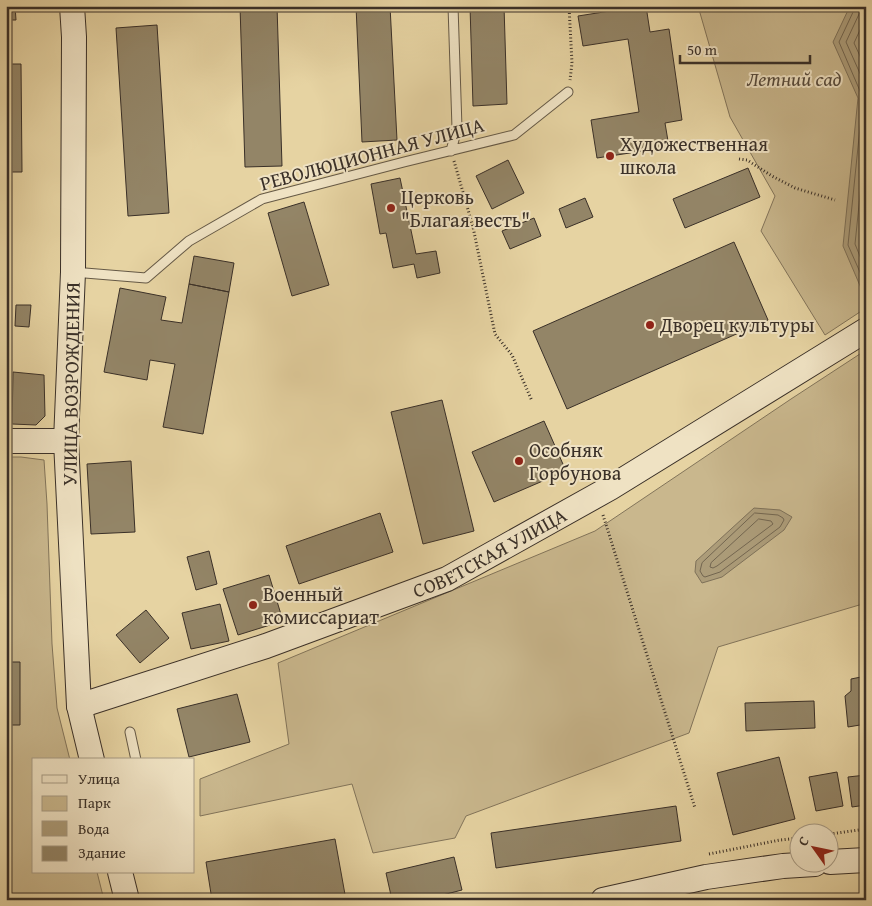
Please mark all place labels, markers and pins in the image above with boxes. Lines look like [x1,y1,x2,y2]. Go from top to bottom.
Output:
place label: Художественная школа [620,129,768,181]
marker: Художественная школа [604,150,616,162]
place label: Церковь "Благая весть" [401,182,530,234]
marker: Церковь "Благая весть" [385,202,397,214]
place label: Дворец культуры [659,310,814,339]
marker: Дворец культуры [644,319,656,331]
place label: Особняк Горбунова [529,435,622,487]
marker: Особняк Горбунова [513,455,525,467]
place label: Военный комиссариат [263,579,379,631]
marker: Военный комиссариат [247,599,259,611]

